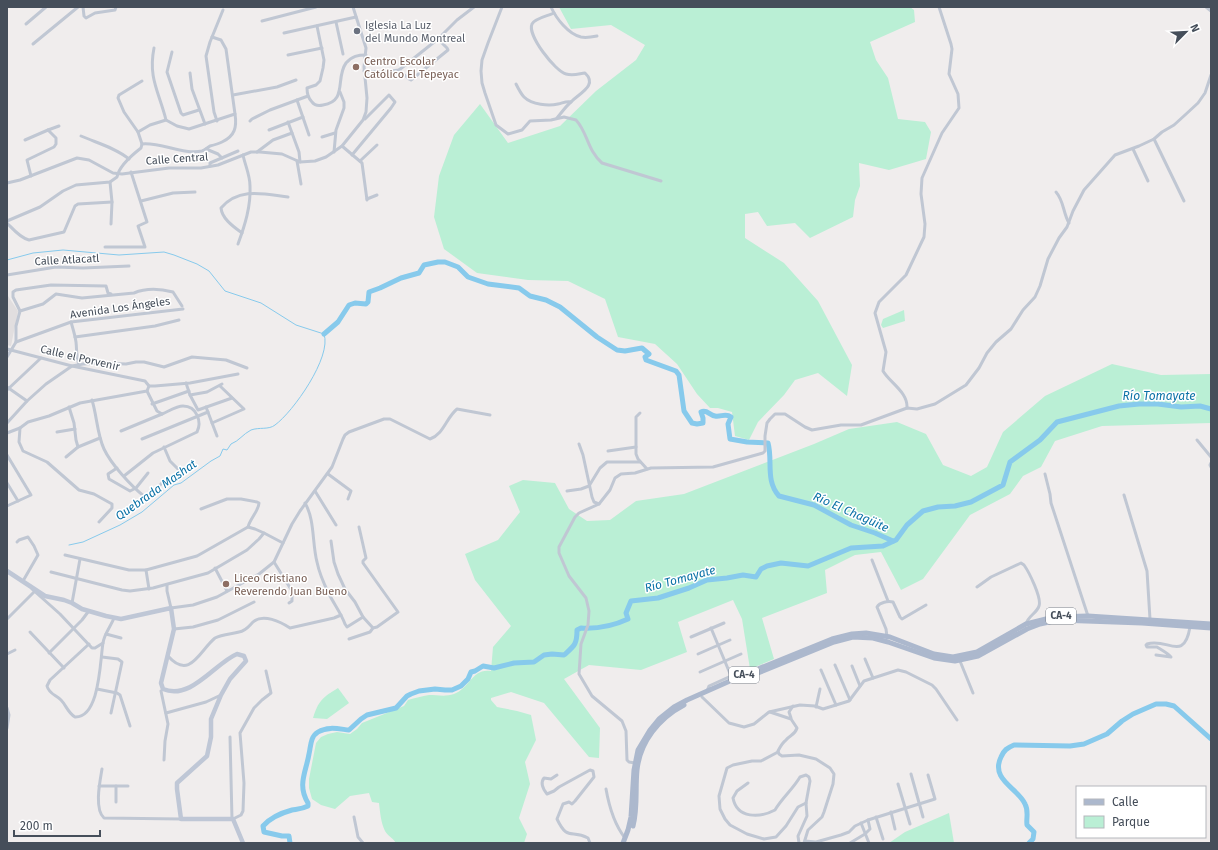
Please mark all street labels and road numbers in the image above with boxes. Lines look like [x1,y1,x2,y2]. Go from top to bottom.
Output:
street label: Calle Central [145,150,209,168]
street label: Calle Atlacatl [34,252,100,268]
street label: Avenida Los Ángeles [69,294,171,321]
street label: Calle el Porvenir [39,343,122,374]
road number: CA-4 [1046,608,1076,624]
road number: CA-4 [729,667,759,683]

